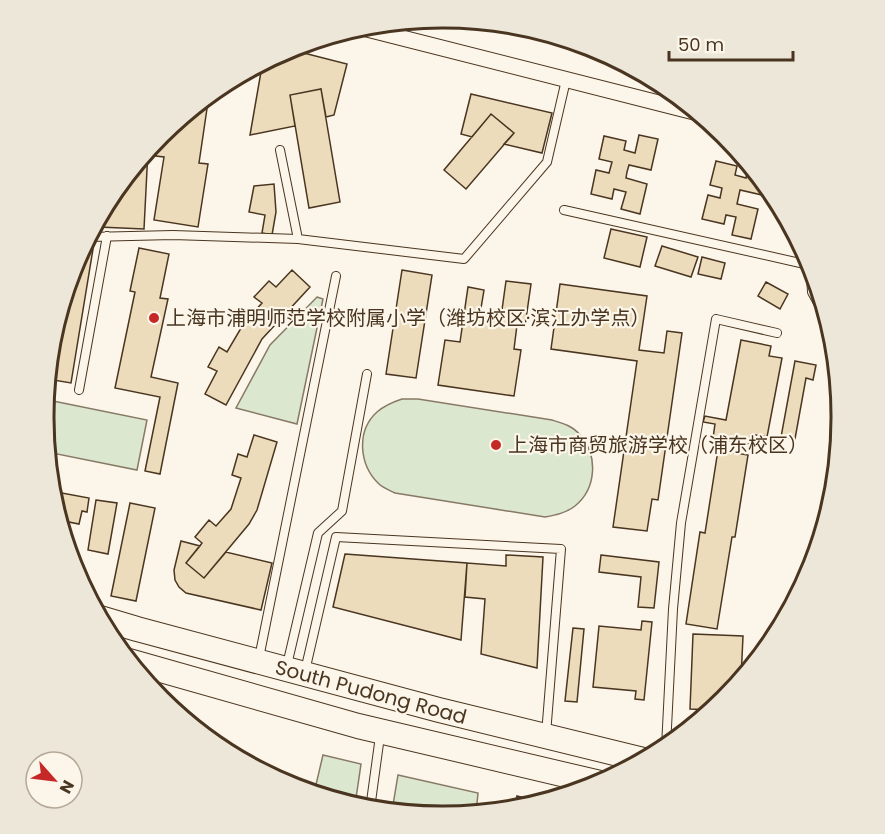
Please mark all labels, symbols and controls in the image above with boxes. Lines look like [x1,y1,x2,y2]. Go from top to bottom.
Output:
scale bar [669,24,794,62]
text: 50 m [678,32,724,57]
place label: 上海市浦明师范学校附属小学（潍坊校区·滨江办学点） [166,304,650,332]
marker: 上海市浦明师范学校附属小学（潍坊校区·滨江办学点） [147,311,161,325]
place label: 上海市商贸旅游学校（浦东校区） [508,431,808,459]
marker: 上海市商贸旅游学校（浦东校区） [489,438,503,452]
street label: South Pudong Road [272,653,470,731]
north arrow [24,750,84,810]
text: N [54,776,80,798]

